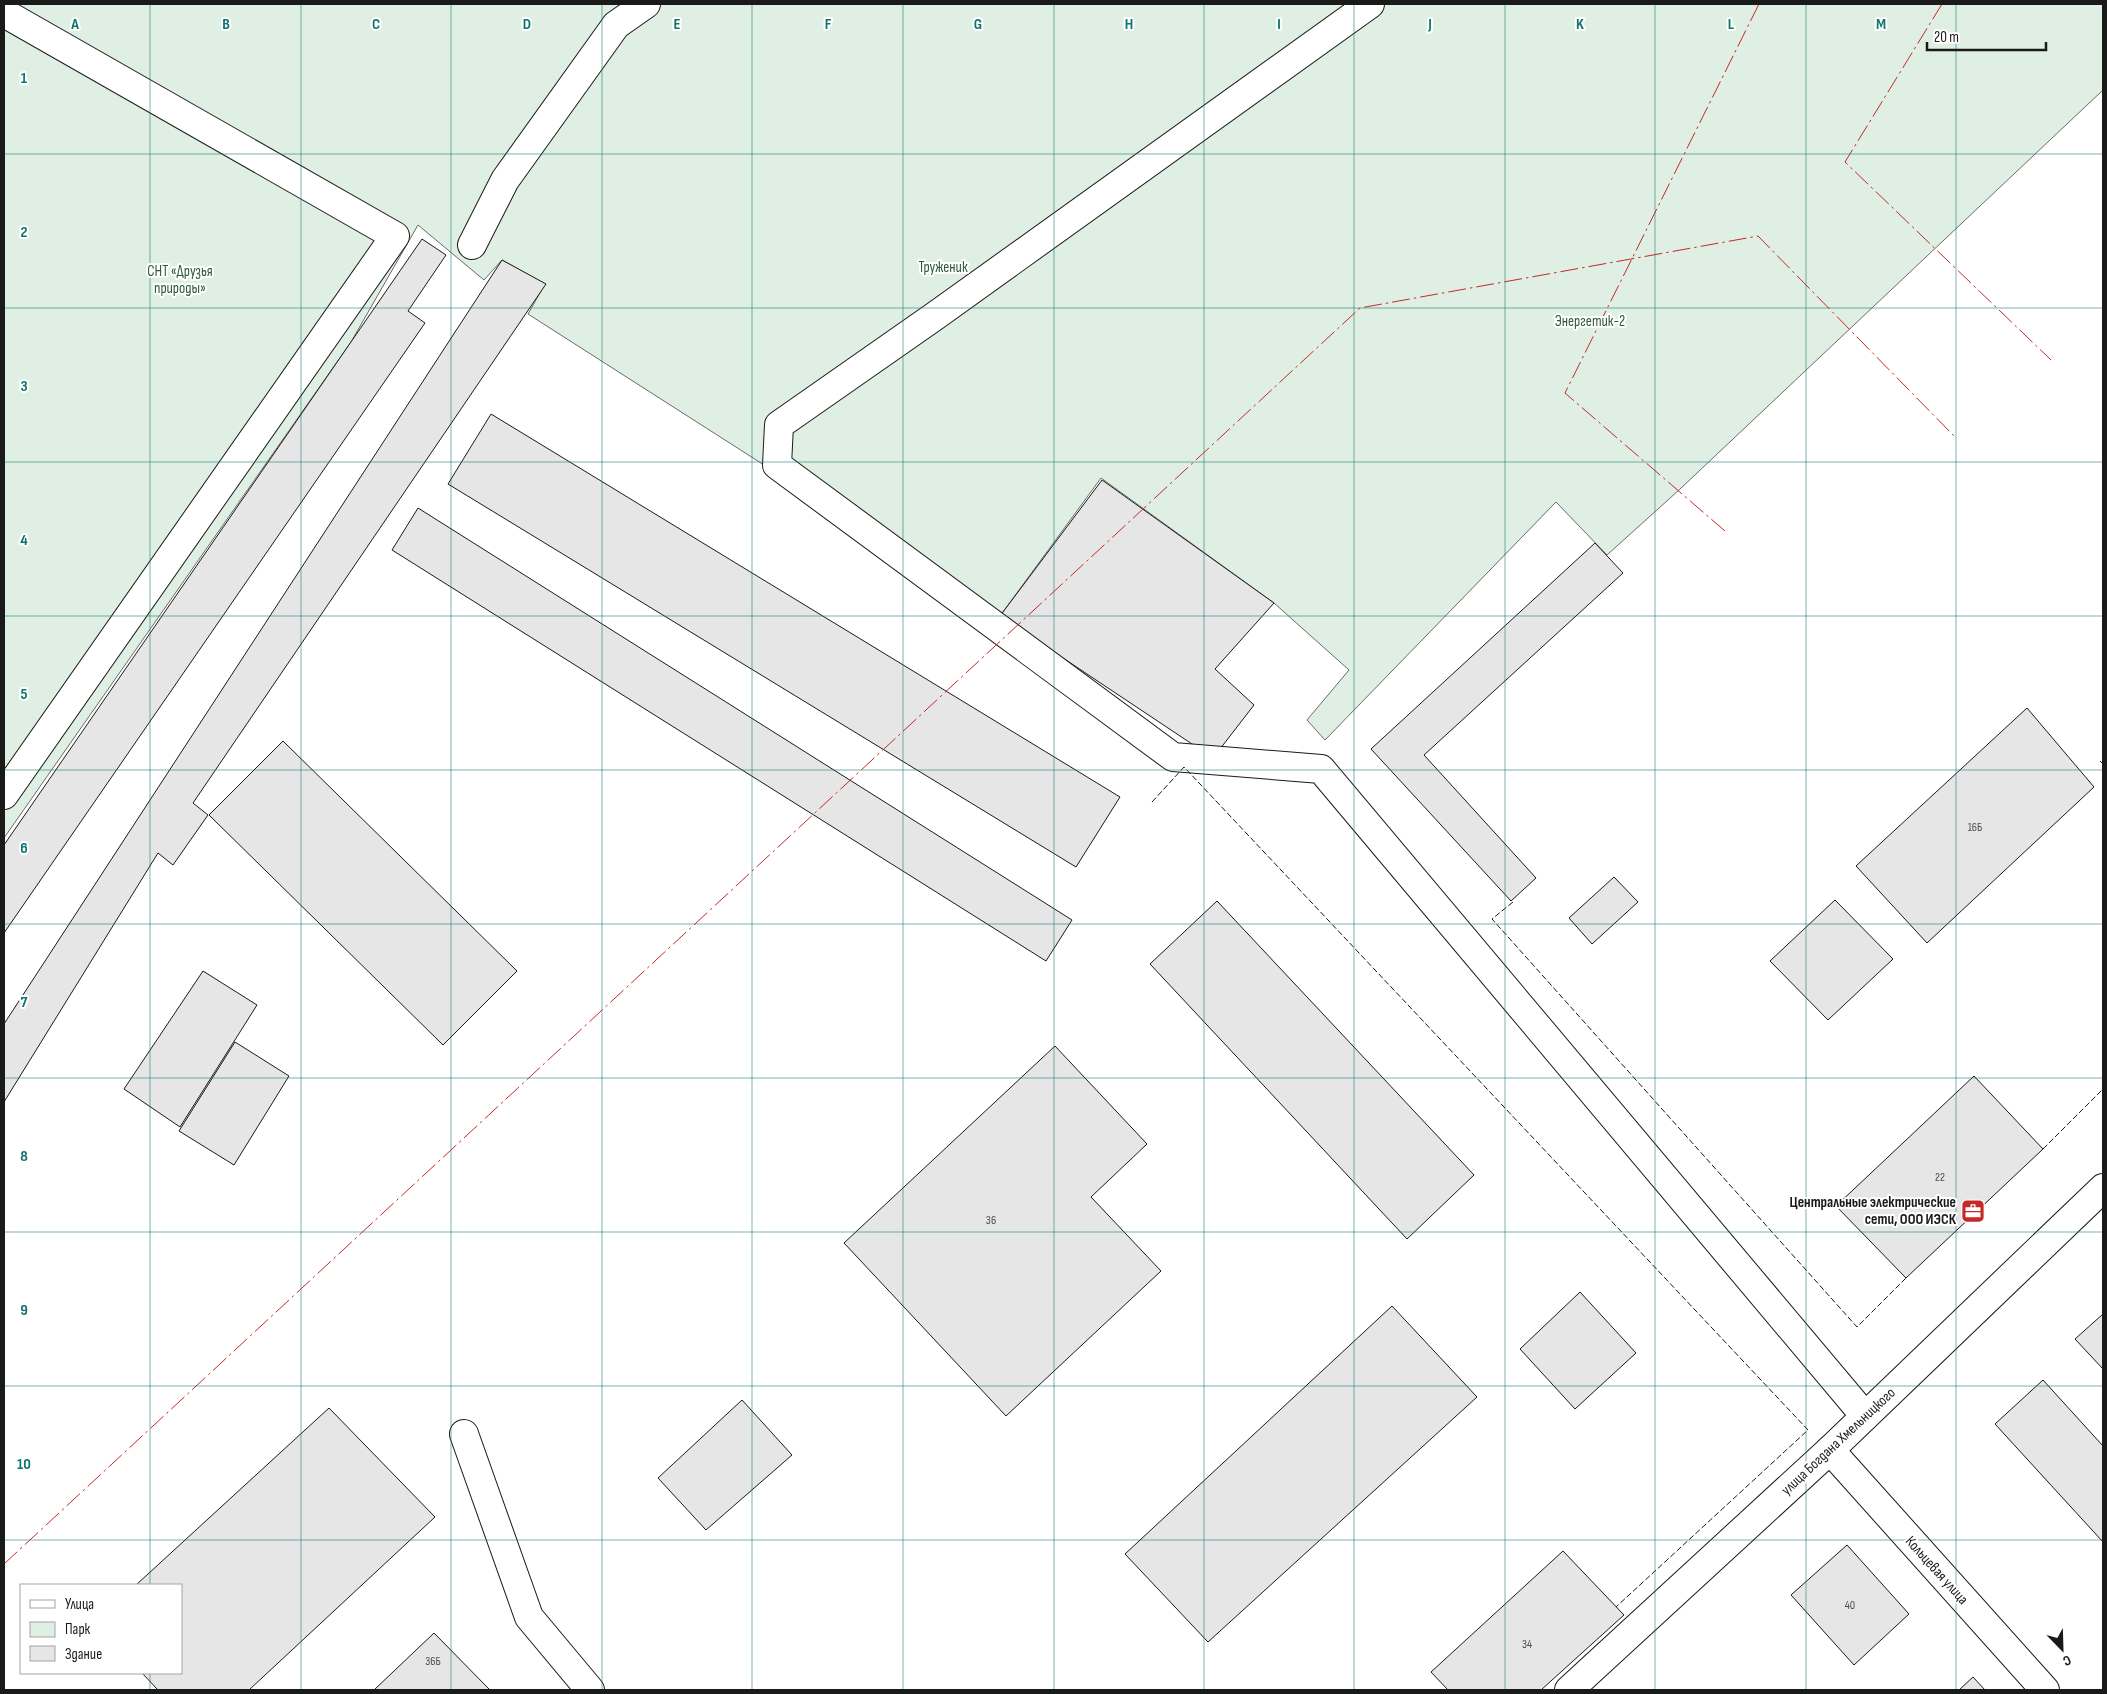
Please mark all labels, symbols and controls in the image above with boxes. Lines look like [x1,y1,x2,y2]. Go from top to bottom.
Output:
text: A [70,15,79,34]
text: B [222,15,230,34]
text: C [372,15,380,34]
text: D [523,15,531,34]
text: E [674,15,681,34]
text: F [825,15,832,34]
text: G [974,15,982,34]
text: H [1125,15,1133,34]
text: I [1277,15,1281,34]
text: J [1427,15,1432,34]
text: K [1576,15,1584,34]
text: L [1728,15,1735,34]
text: M [1876,15,1886,34]
scale bar [1927,20,2046,52]
text: 20 m [1934,28,1959,47]
text: 1 [21,69,28,88]
text: 2 [20,223,28,242]
park label: Труженик [918,258,968,277]
park label: СНТ «Друзья природы» [147,262,213,298]
park label: Энергетик-2 [1555,312,1625,331]
text: 3 [20,377,28,396]
text: 4 [20,531,28,550]
text: 5 [20,685,28,704]
house number: 16Б [1968,820,1982,835]
text: 6 [20,839,28,858]
text: 7 [21,993,28,1012]
text: 8 [20,1147,28,1166]
house number: 22 [1935,1170,1945,1185]
place label: Центральные электрические сети, ООО ИЭСК [1789,1193,1957,1229]
office icon: Центральные электрические сети, ООО ИЭСК [1960,1198,1986,1224]
house number: 36 [986,1213,996,1228]
text: 9 [20,1301,28,1320]
street label: улица Богдана Хмельницкого [1777,1383,1900,1499]
text: 10 [17,1455,31,1474]
street label: Кольцевая улица [1901,1532,1972,1609]
legend [20,1584,182,1674]
text: Улица [65,1595,94,1614]
house number: 40 [1845,1598,1855,1613]
text: Парк [65,1620,91,1639]
north arrow [2037,1624,2087,1674]
house number: 34 [1522,1637,1532,1652]
text: Здание [65,1645,102,1664]
text: С [2060,1651,2074,1670]
house number: 36Б [425,1654,441,1669]

